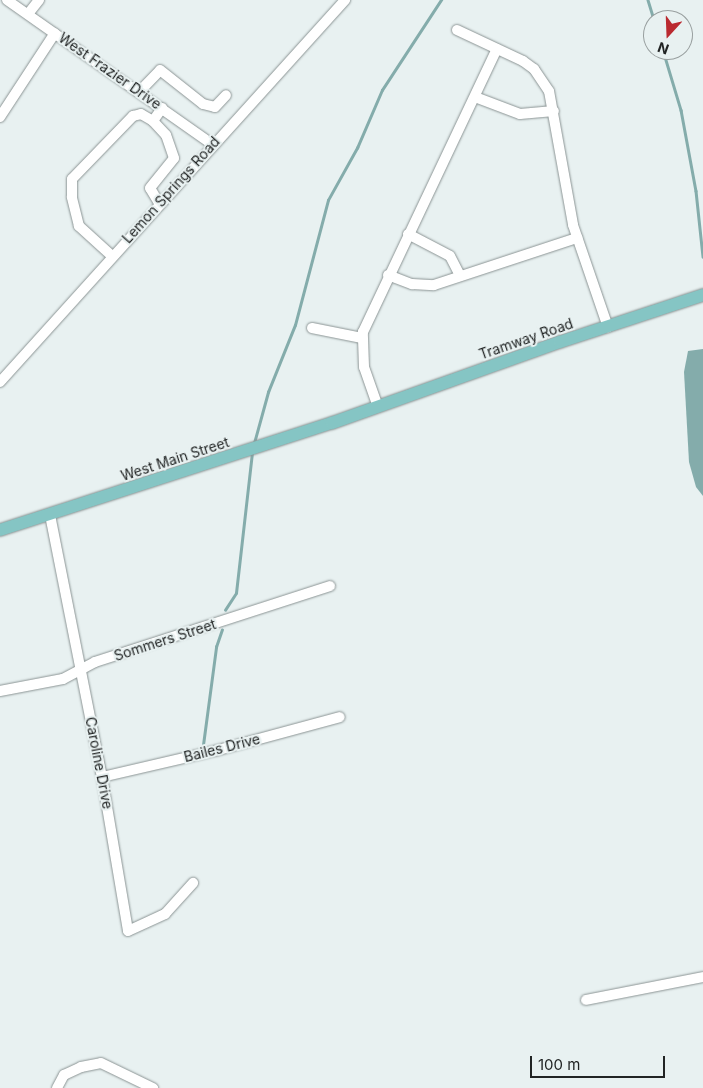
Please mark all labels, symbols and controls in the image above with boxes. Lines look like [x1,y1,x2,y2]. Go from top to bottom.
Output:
north arrow [643,10,693,60]
street label: West Frazier Drive [55,29,165,113]
text: N [655,39,671,58]
street label: Lemon Springs Road [119,133,223,247]
street label: Tramway Road [477,315,575,363]
street label: West Main Street [119,434,231,484]
street label: Sommers Street [112,616,218,664]
street label: Caroline Drive [82,716,116,810]
street label: Bailes Drive [182,730,262,766]
scale bar [533,1046,668,1078]
text: 100 m [538,1055,580,1074]

